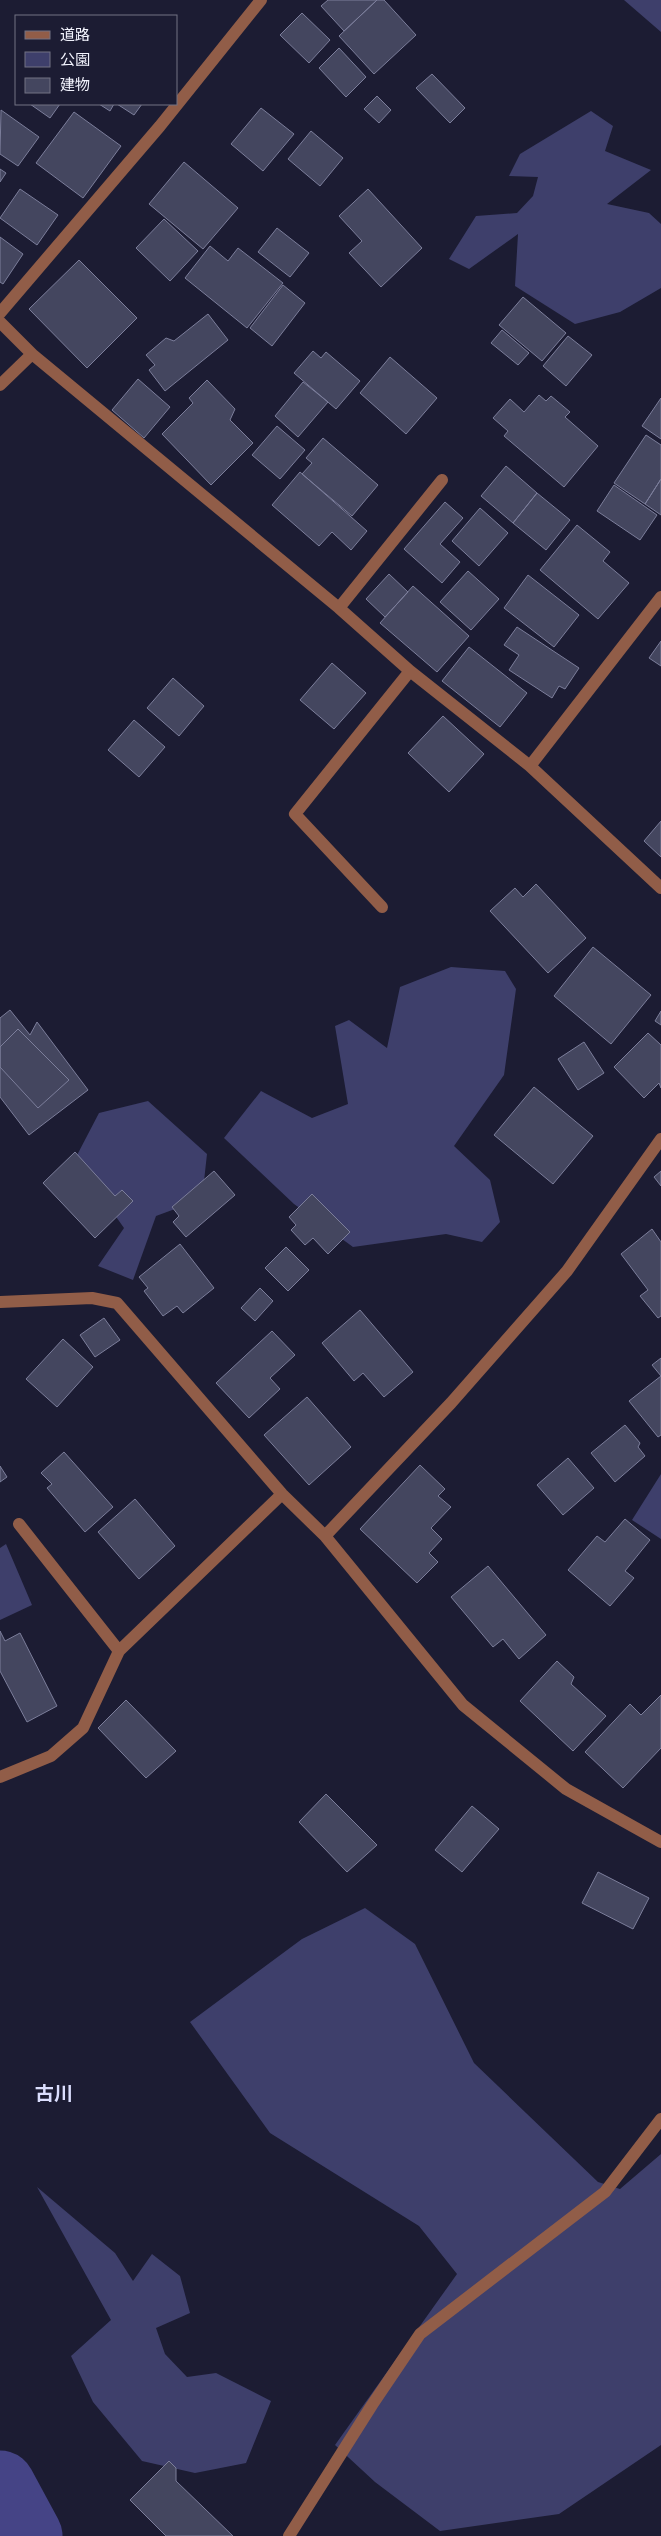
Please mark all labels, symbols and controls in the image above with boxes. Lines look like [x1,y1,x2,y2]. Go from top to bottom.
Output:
legend [15,15,178,105]
text: 道路 [60,26,90,44]
text: 公園 [60,51,90,69]
text: 建物 [60,76,90,94]
district label: 古川 [35,2082,73,2105]

